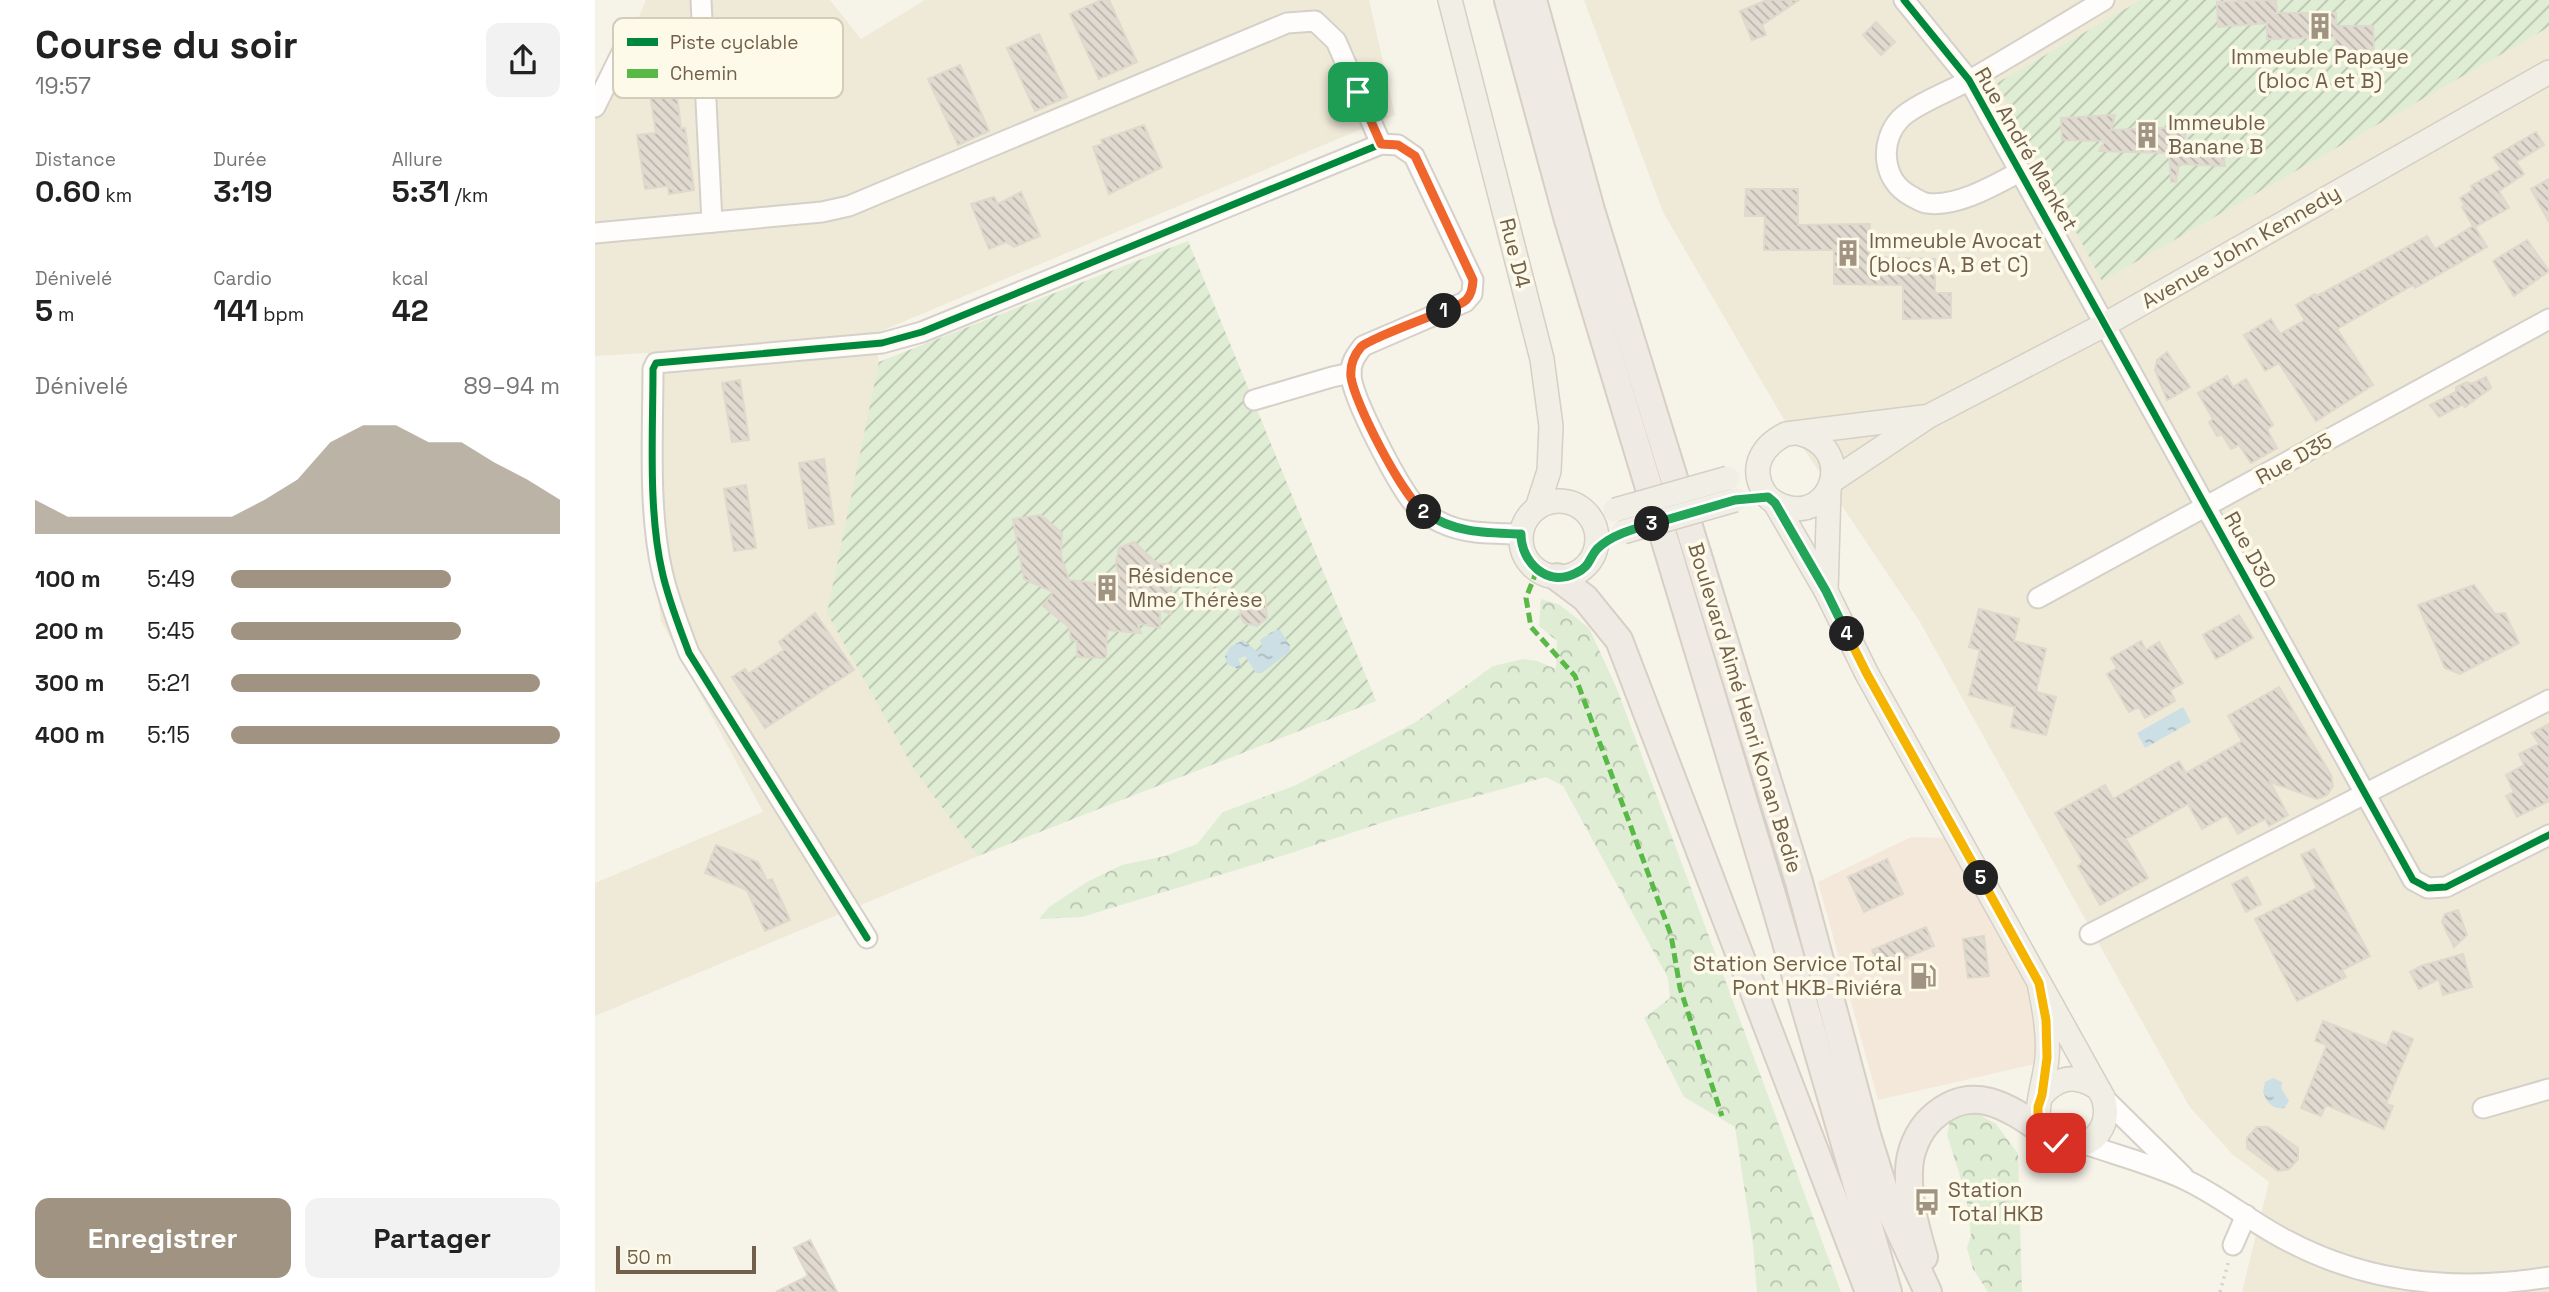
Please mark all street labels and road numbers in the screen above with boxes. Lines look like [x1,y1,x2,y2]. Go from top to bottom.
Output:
street label: Rue André Manket [1969,62,2084,235]
street label: Avenue John Kennedy [2137,179,2345,315]
street label: Rue D4 [1494,215,1537,291]
street label: Rue D35 [2251,427,2337,491]
street label: Rue D30 [2218,506,2283,593]
street label: Boulevard Aimé Henri Konan Bedie [1682,539,1809,876]

